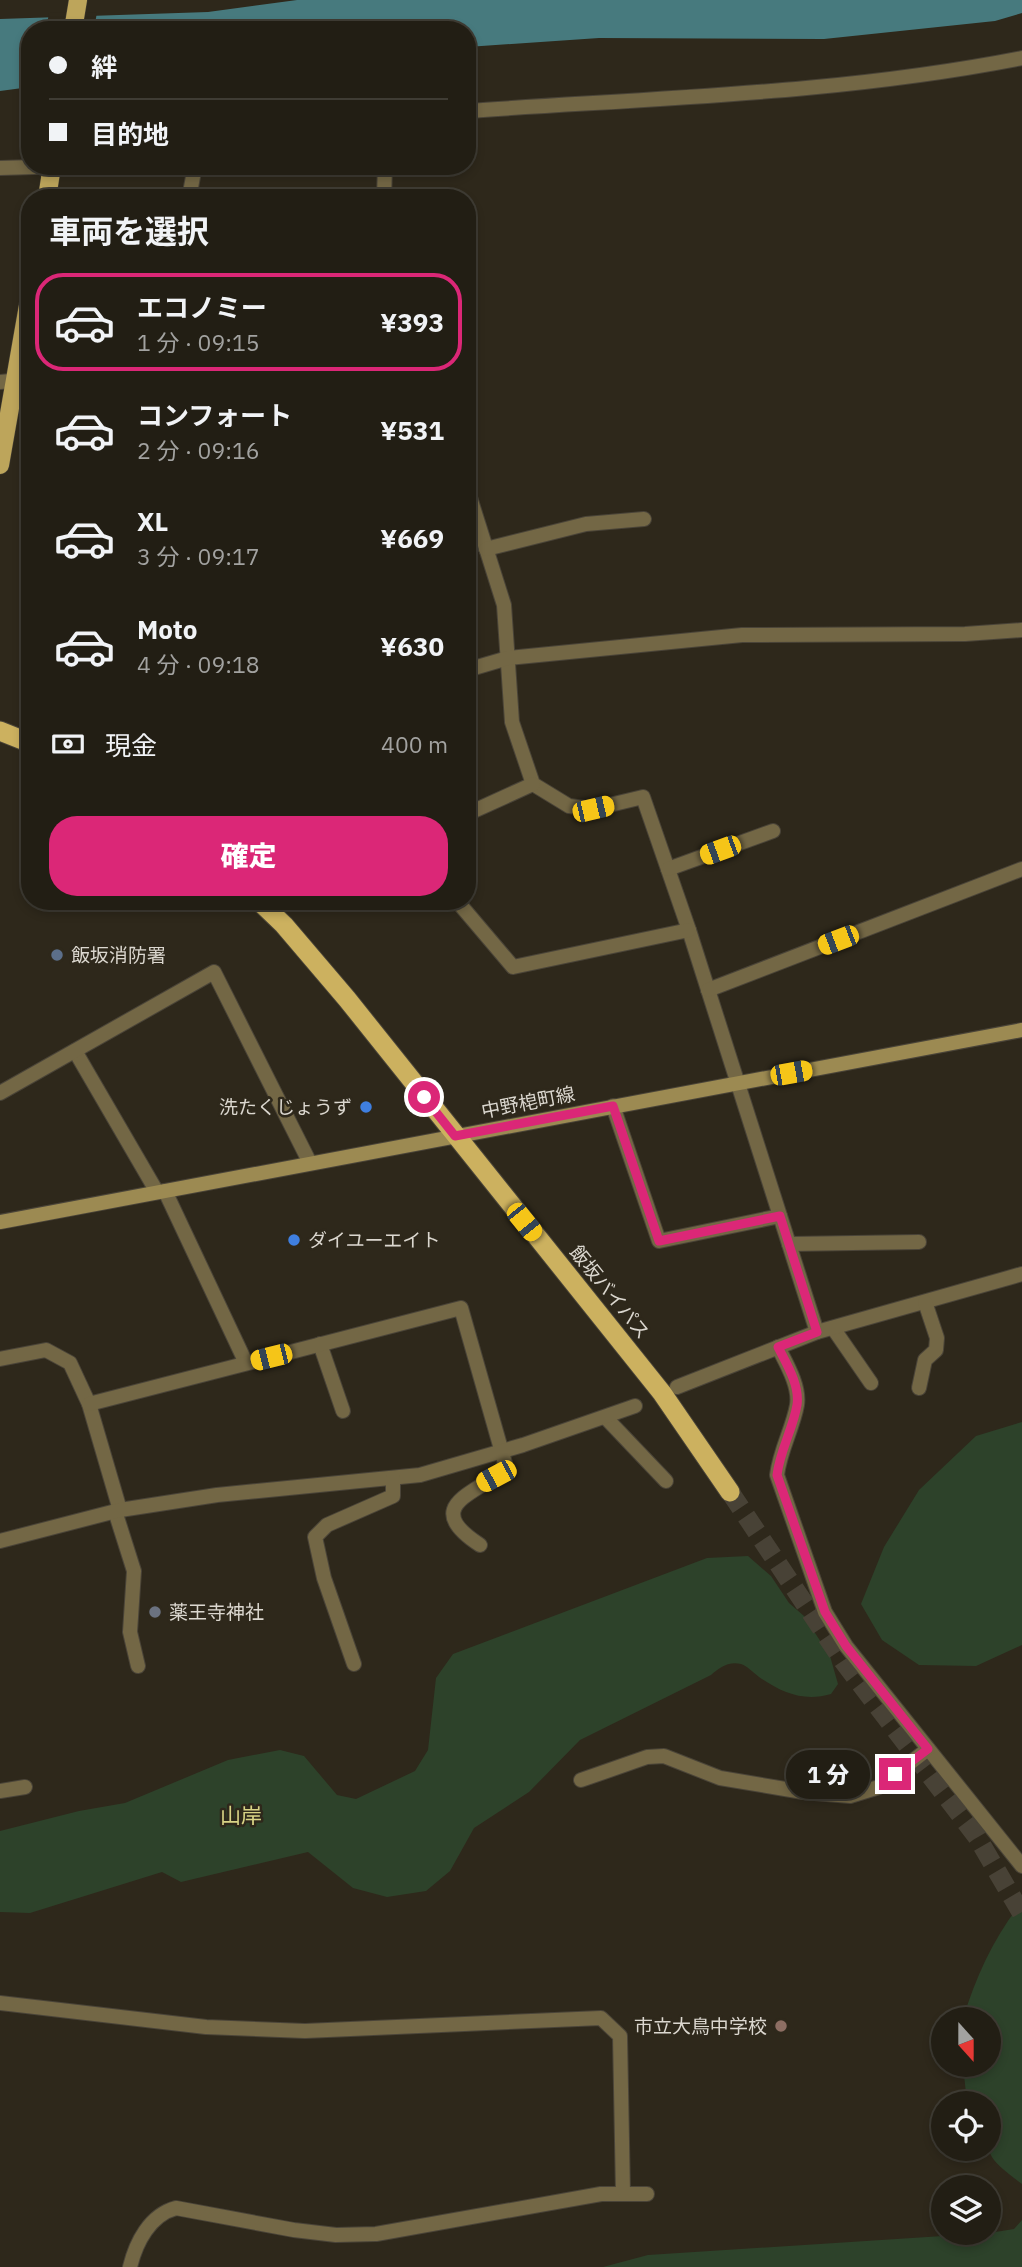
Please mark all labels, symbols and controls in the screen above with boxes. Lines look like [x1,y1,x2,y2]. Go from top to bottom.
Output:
text: 絆 [91,50,117,84]
text: 目的地 [91,117,169,151]
text: 車両を選択 [49,210,209,252]
text: エコノミー [137,290,267,324]
icon: car [53,291,116,354]
text: ¥393 [380,305,444,339]
text: 1 分 · 09:15 [137,327,260,357]
text: コンフォート [137,398,292,432]
icon: car [53,399,116,462]
text: ¥531 [380,413,444,447]
text: 2 分 · 09:16 [137,435,260,465]
text: XL [137,504,168,538]
icon: car [53,507,116,570]
text: ¥669 [380,521,444,555]
text: 3 分 · 09:17 [137,541,260,571]
text: Moto [137,612,197,646]
icon: car [53,615,116,678]
text: ¥630 [380,629,444,663]
text: 4 分 · 09:18 [137,649,260,679]
icon: cash [49,725,87,763]
text: 現金 [105,728,157,762]
text: 400 m [381,729,448,759]
car [571,794,616,824]
button: 確定 [49,816,448,896]
car [697,833,744,867]
car [815,923,862,957]
place label: 飯坂消防署 [71,943,166,967]
marker: 飯坂消防署 [49,947,65,963]
car [769,1059,814,1087]
route start [408,1081,440,1113]
street label: 中野梍町線 [479,1081,577,1123]
place label: 洗たくじょうず [219,1095,352,1119]
marker: 洗たくじょうず [358,1099,374,1115]
car [503,1199,546,1245]
place label: ダイユーエイト [308,1228,441,1252]
marker: ダイユーエイト [286,1232,302,1248]
street label: 飯坂バイパス [565,1240,655,1344]
car [249,1342,294,1372]
car [473,1457,520,1495]
place label: 薬王寺神社 [169,1600,264,1624]
marker: 薬王寺神社 [147,1604,163,1620]
callout: 1 分 [786,1750,870,1798]
route end [879,1758,911,1790]
text: 1 分 [807,1759,849,1789]
district label: 山岸 [220,1801,262,1829]
north arrow [931,2007,1001,2077]
map controls [931,2007,1001,2245]
place label: 市立大鳥中学校 [634,2014,767,2038]
marker: 市立大鳥中学校 [773,2018,789,2034]
button: locate [931,2091,1001,2161]
button: layers [931,2175,1001,2245]

